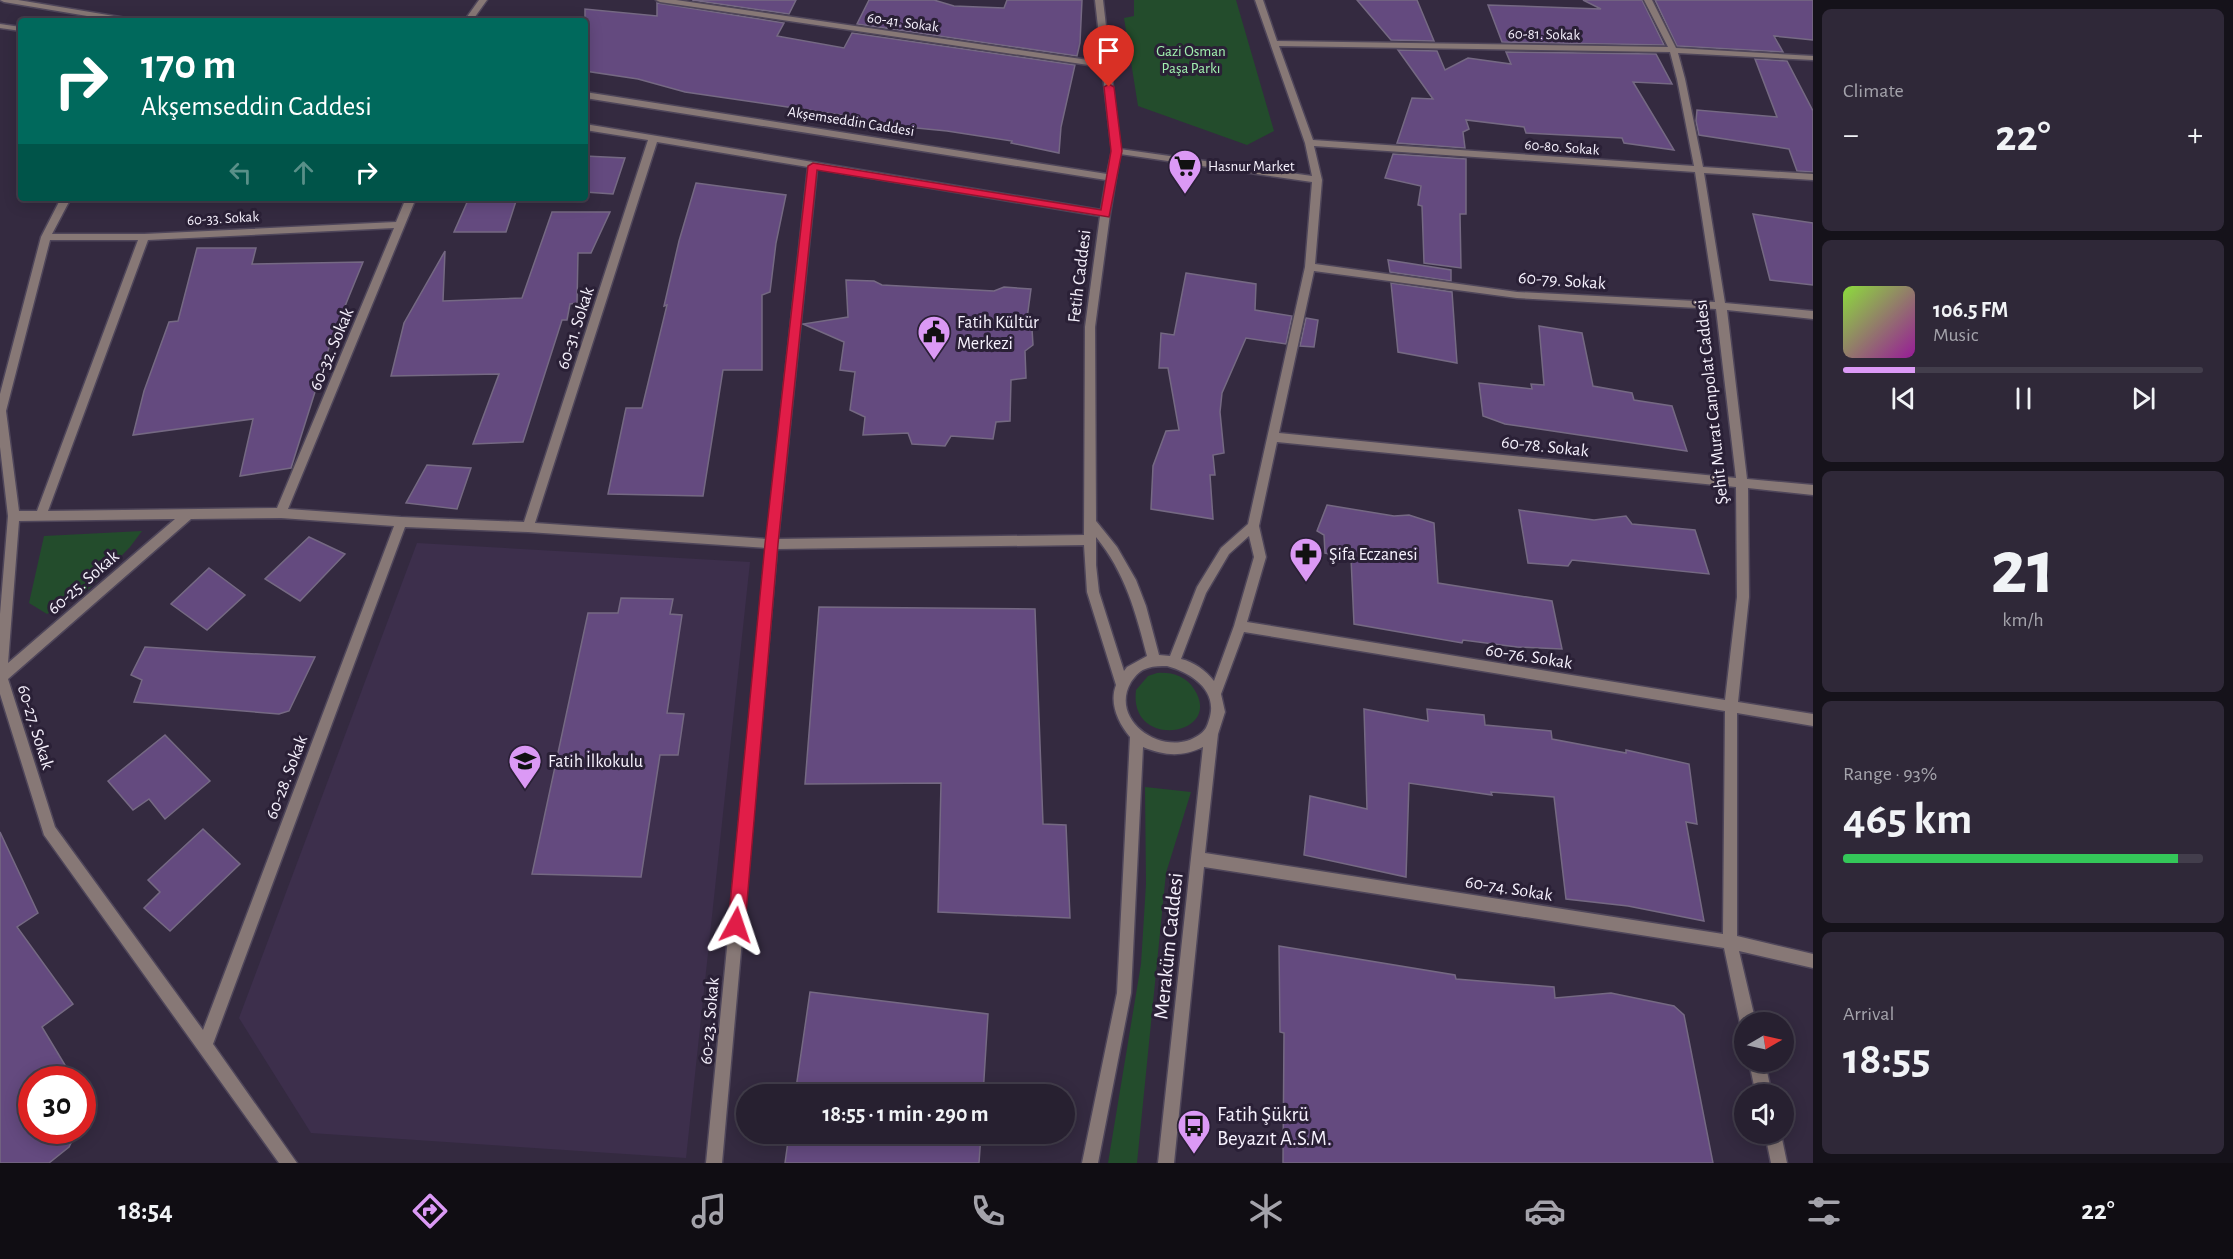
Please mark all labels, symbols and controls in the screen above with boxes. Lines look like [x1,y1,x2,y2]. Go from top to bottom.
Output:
street label: 60-41. Sokak [866,10,940,35]
pin [1083,25,1134,87]
street label: 60-81. Sokak [1508,26,1580,43]
icon: arrive [1092,34,1125,67]
icon: right [42,42,120,120]
text: 170 m [141,44,236,86]
park label: Gazi Osman Paşa Parkı [1156,44,1226,76]
text: Climate [1843,81,1904,101]
text: Akşemseddin Caddesi [141,93,372,120]
street label: Akşemseddin Caddesi [786,104,915,139]
text: 22° [1995,114,2051,159]
text: − [1843,119,1859,152]
text: + [2187,119,2203,152]
street label: 60-80. Sokak [1524,137,1600,158]
supermarket icon: Hasnur Market [1167,148,1203,195]
icon: left [224,156,257,189]
icon: ahead [287,156,320,189]
icon: right [350,156,383,189]
place label: Hasnur Market [1208,159,1295,174]
street label: 60-33. Sokak [187,209,260,228]
street label: Fetih Caddesi [1065,229,1095,324]
street label: 60-79. Sokak [1517,269,1607,293]
street label: 60-31. Sokak [554,284,598,372]
street label: Şehit Murat Canpolat Caddesi [1692,298,1732,505]
text: 106.5 FM [1933,299,2008,321]
street label: 60-32. Sokak [307,305,358,393]
public building icon: Fatih Kültür Merkezi [916,314,952,361]
place label: Fatih Kültür Merkezi [957,314,1039,353]
text: Music [1933,325,1979,345]
icon: previous [1887,382,1920,415]
icon: pause [2007,382,2040,415]
icon: next [2127,382,2160,415]
street label: 60-78. Sokak [1500,433,1590,461]
text: 21 [1991,530,2055,608]
pharmacy icon: Şifa Eczanesi [1288,536,1324,583]
place label: Şifa Eczanesi [1329,546,1418,564]
street label: 60-25. Sokak [45,547,123,618]
text: km/h [2002,610,2044,630]
street label: 60-76. Sokak [1484,641,1574,673]
street label: 60-27. Sokak [14,683,57,773]
street label: 60-28. Sokak [263,732,312,822]
school or university icon: Fatih İlkokulu [507,743,543,790]
place label: Fatih İlkokulu [548,751,643,771]
text: Range · 93% [1843,764,1937,784]
text: 465 km [1843,797,1972,842]
street label: Meraküm Caddesi [1150,872,1187,1020]
street label: 60-74. Sokak [1464,873,1555,905]
position arrow [704,893,768,957]
street label: 60-23. Sokak [697,976,723,1065]
text: Arrival [1843,1004,1894,1024]
north arrow [1734,1012,1794,1072]
map controls [1734,1012,1794,1144]
text: 18:55 [1843,1037,1931,1082]
speed limit sign: 30 [18,1066,96,1144]
button: sound [1734,1084,1794,1144]
text: 18:55 · 1 min · 290 m [822,1103,989,1125]
place label: Fatih Şükrü Beyazıt A.S.M. [1217,1104,1332,1149]
bus stop icon: Fatih Şükrü Beyazıt A.S.M. [1176,1108,1212,1155]
icon: directions [409,1190,451,1232]
icon: music [688,1190,730,1232]
icon: phone [967,1190,1009,1232]
icon: climate [1245,1190,1287,1232]
icon: car [1524,1190,1566,1232]
icon: filters [1803,1190,1845,1232]
text: 18:54 [118,1197,173,1224]
text: 22° [2081,1197,2115,1224]

